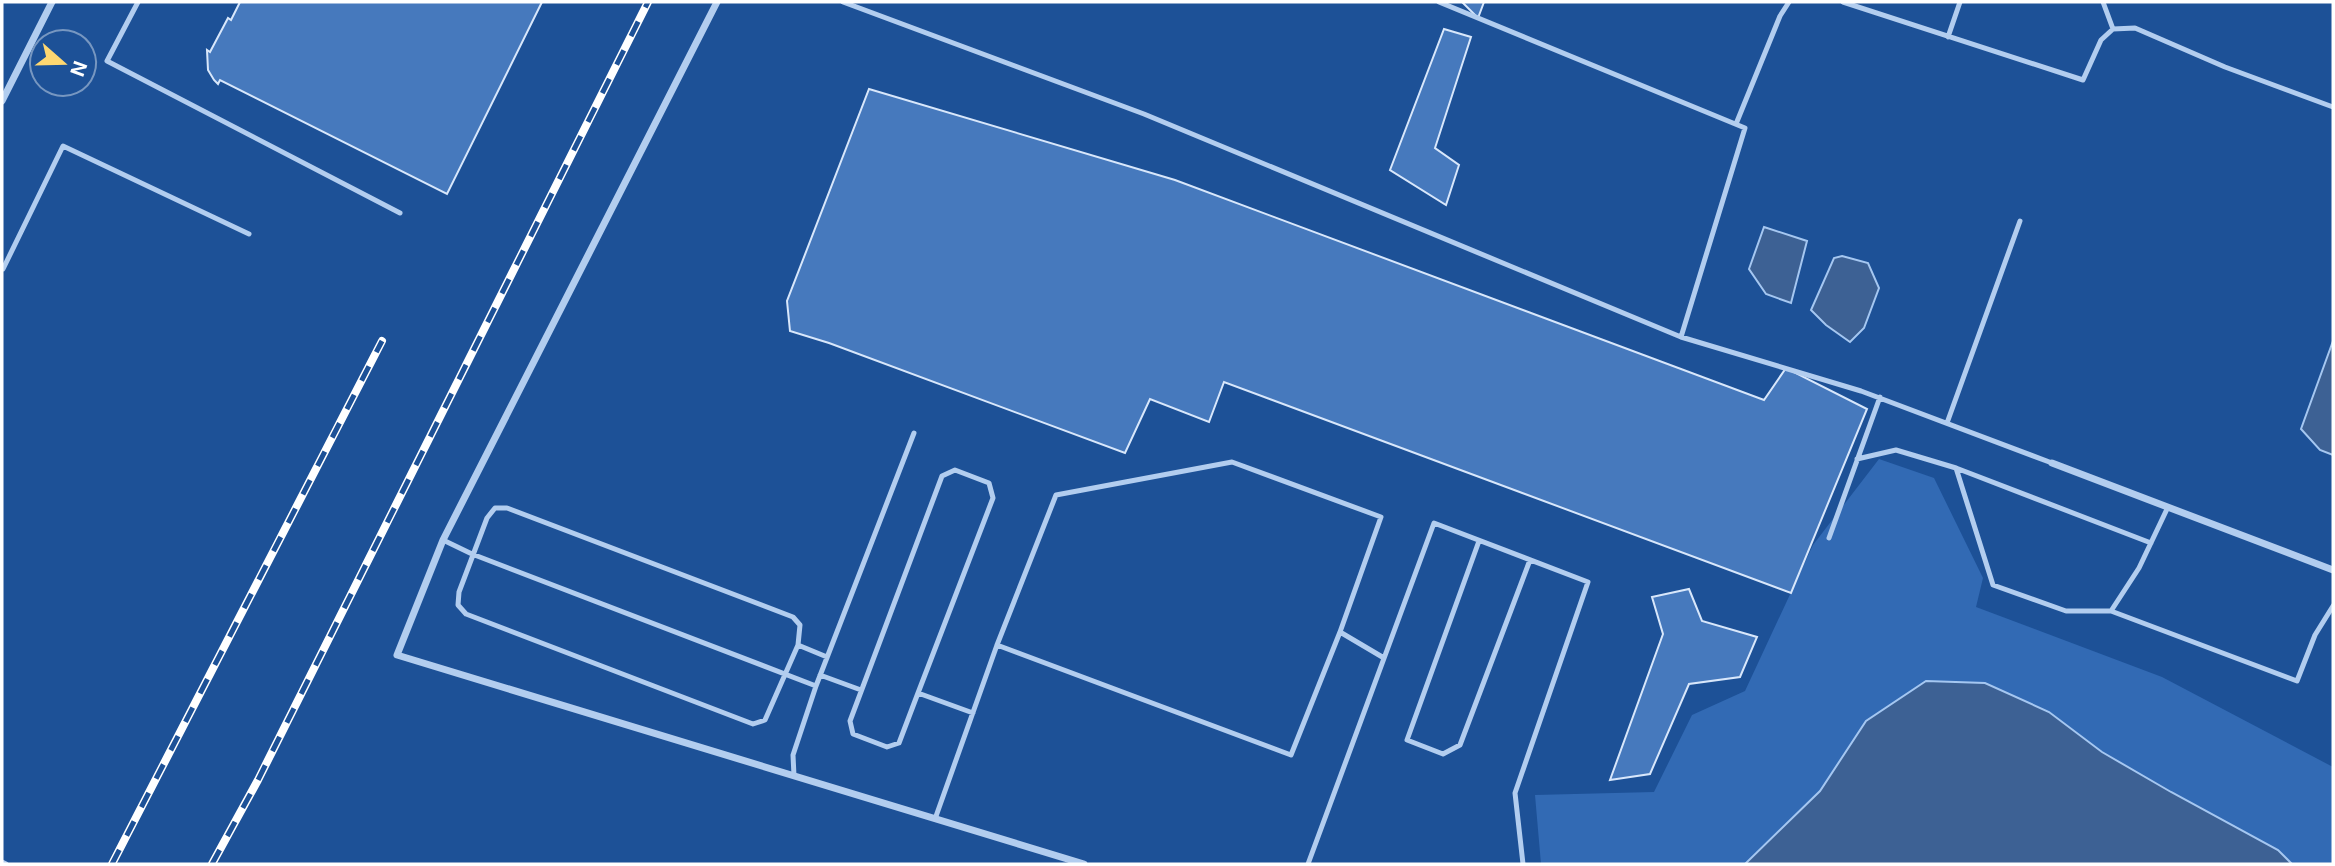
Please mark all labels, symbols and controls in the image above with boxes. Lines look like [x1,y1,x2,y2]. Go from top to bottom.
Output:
north arrow [28,28,98,98]
text: N [65,58,92,79]

